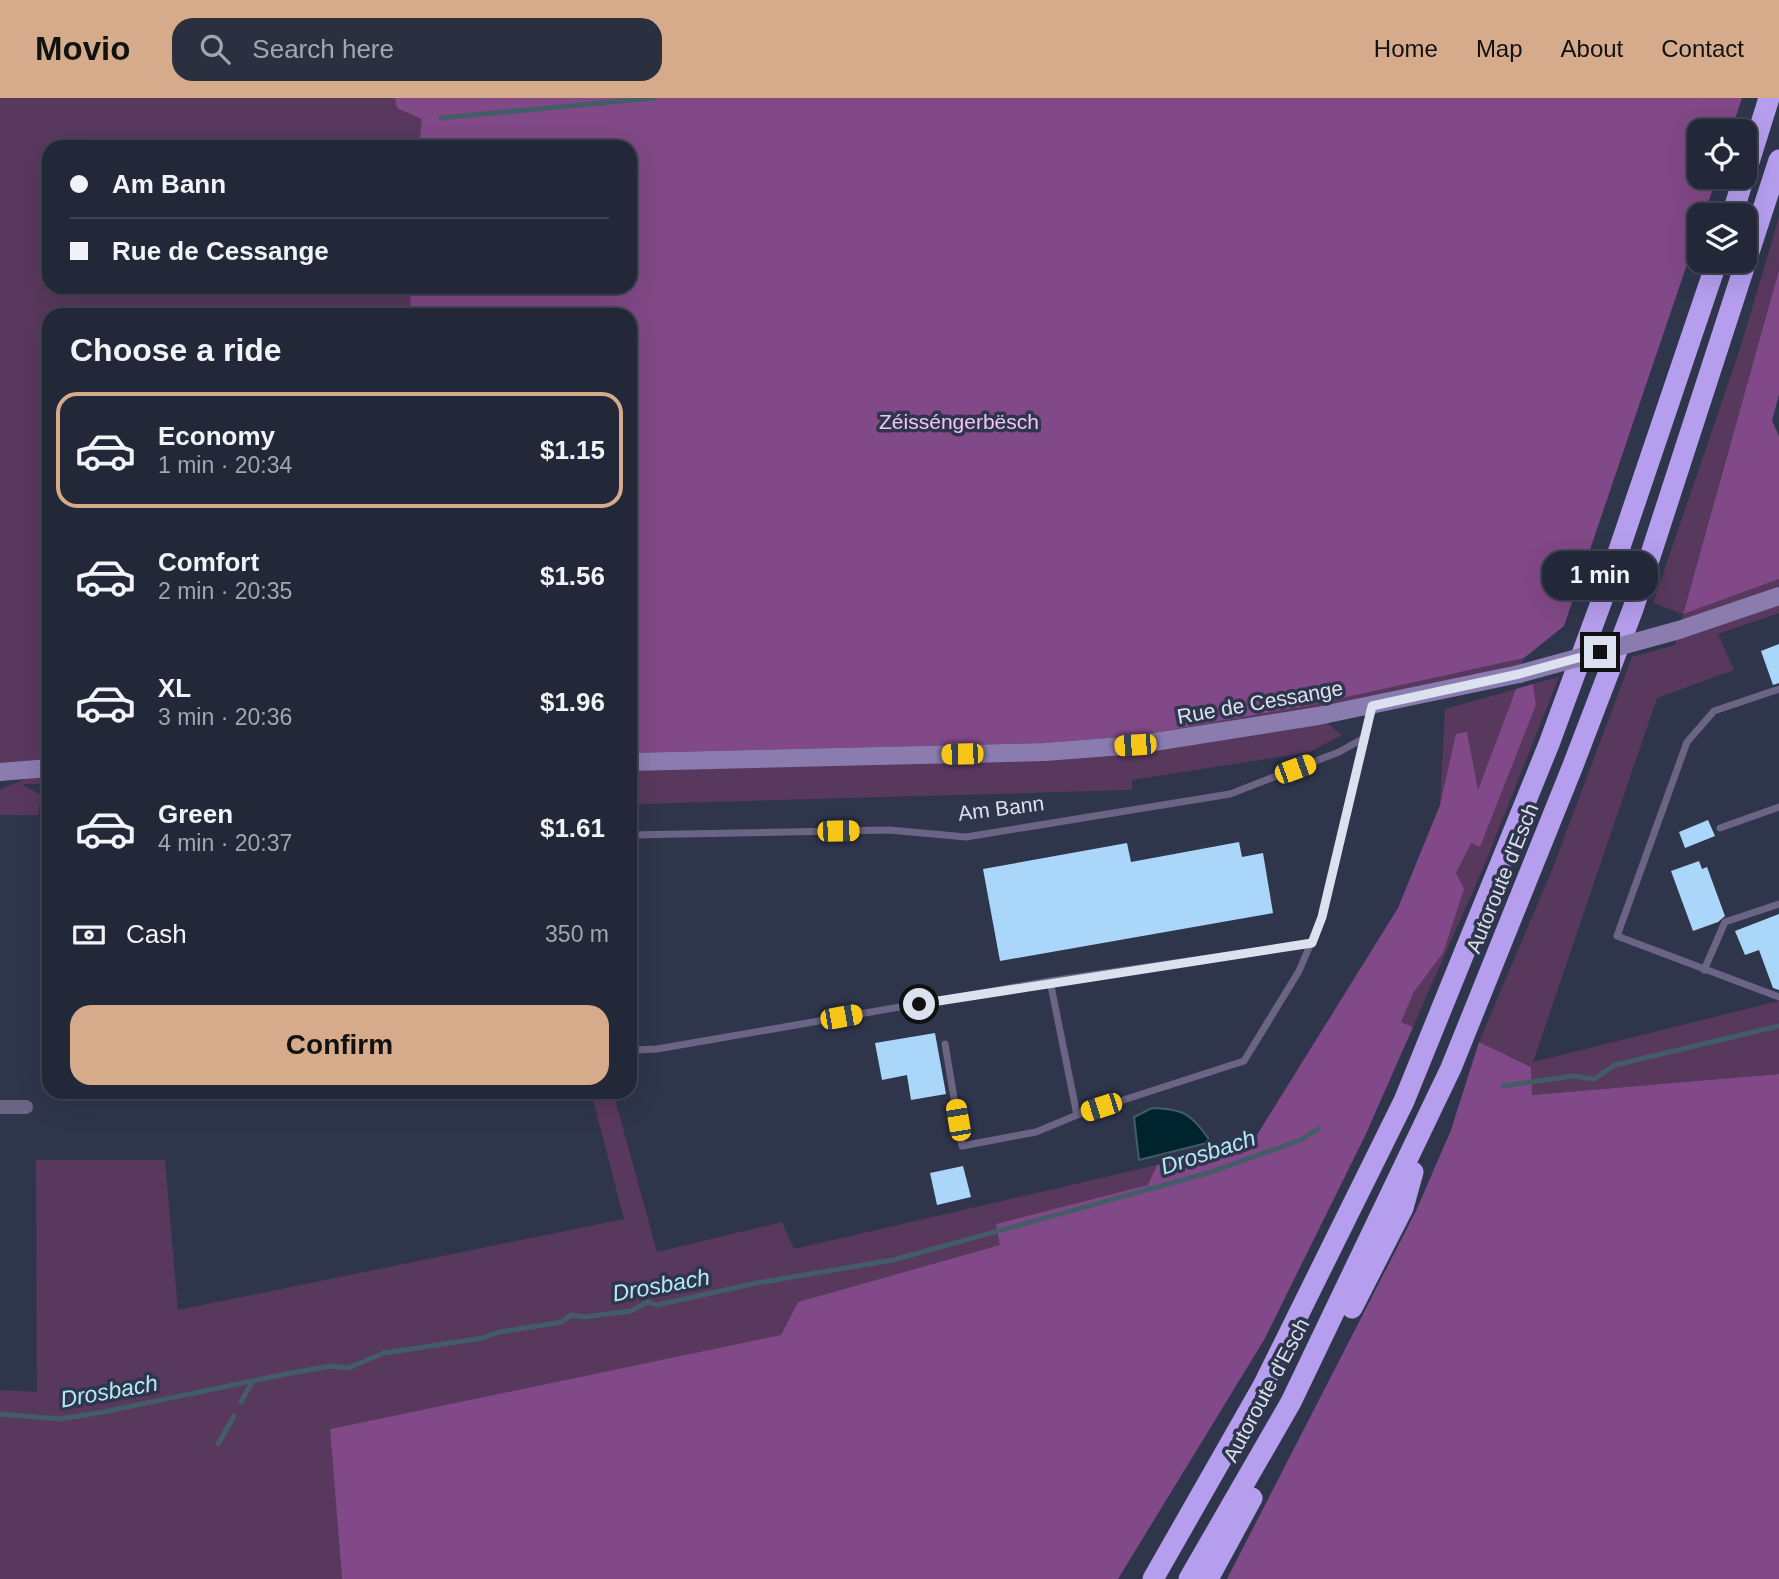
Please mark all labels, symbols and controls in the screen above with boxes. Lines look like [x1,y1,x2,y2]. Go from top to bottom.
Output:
search box [172,18,662,81]
text: Movio [35,30,130,67]
icon: search [196,30,234,68]
text: Search here [252,34,394,64]
text: Home [1374,35,1438,62]
text: Map [1476,35,1523,62]
text: About [1561,35,1623,62]
text: Contact [1661,35,1744,62]
map controls [1687,119,1757,273]
button: locate [1687,119,1757,189]
text: Am Bann [112,169,226,199]
button: layers [1687,203,1757,273]
text: Rue de Cessange [112,236,329,266]
text: Choose a ride [70,332,282,368]
park label: Zéisséngerbësch [879,410,1039,433]
icon: car [74,419,137,482]
text: Economy [158,421,275,451]
text: $1.15 [540,435,605,465]
text: 1 min · 20:34 [158,452,292,478]
icon: car [74,545,137,608]
text: Comfort [158,547,259,577]
callout: 1 min [1542,550,1658,600]
text: $1.56 [540,561,605,591]
text: 1 min [1570,562,1630,588]
text: 2 min · 20:35 [158,578,292,604]
route end [1584,636,1616,668]
icon: car [74,671,137,734]
text: XL [158,673,191,703]
street label: Rue de Cessange [1175,676,1345,728]
text: $1.96 [540,687,605,717]
text: 3 min · 20:36 [158,704,292,730]
car [1114,733,1157,757]
car [941,743,984,765]
car [1272,752,1319,786]
street label: Am Bann [957,791,1045,825]
icon: car [74,797,137,860]
text: Green [158,799,233,829]
street label: Autoroute d'Esch [1462,800,1542,956]
text: $1.61 [540,813,605,843]
car [817,820,860,842]
text: 4 min · 20:37 [158,830,292,856]
icon: cash [70,916,108,954]
text: Cash [126,919,187,949]
text: 350 m [545,921,609,947]
route start [903,988,935,1020]
car [819,1003,864,1031]
button: Confirm [70,1005,609,1085]
car [1078,1091,1125,1123]
car [945,1097,972,1143]
water label: Drosbach [1157,1124,1259,1180]
water label: Drosbach [610,1264,712,1306]
street label: Autoroute d'Esch [1218,1314,1314,1466]
water label: Drosbach [58,1370,160,1412]

